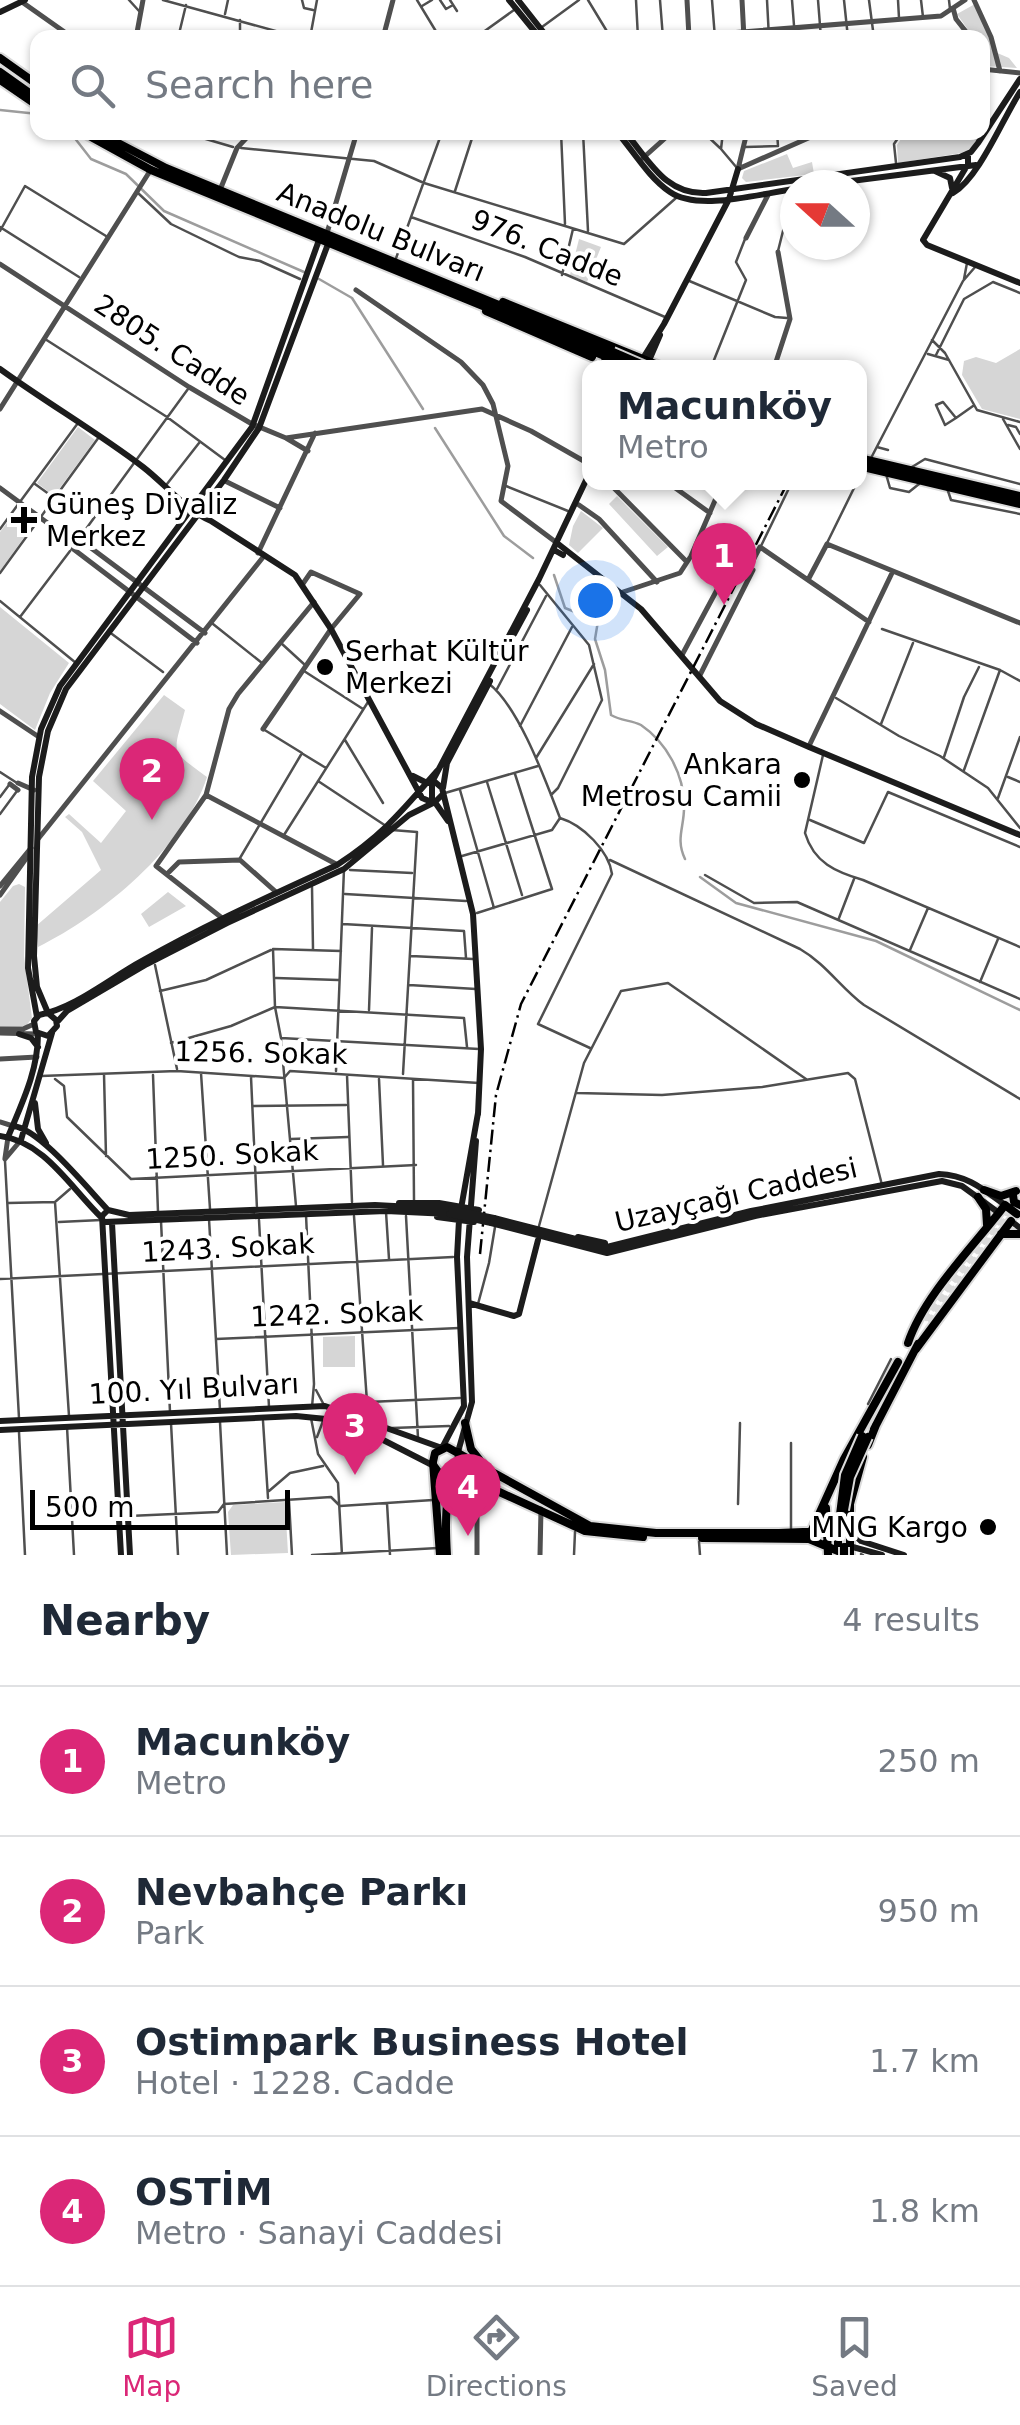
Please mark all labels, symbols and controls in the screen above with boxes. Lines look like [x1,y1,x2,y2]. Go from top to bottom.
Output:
search box [30,30,990,140]
icon: search [65,58,120,113]
text: Search here [145,63,373,107]
north arrow [780,170,870,260]
street label: Anadolu Bulvarı [272,175,490,289]
street label: 976. Cadde [466,203,628,293]
street label: 2805. Cadde [88,288,256,412]
popup [582,360,867,490]
text: Macunköy [617,384,832,428]
text: Metro [617,428,709,466]
place label: Güneş Diyaliz Merkez [46,488,237,553]
marker: Güneş Diyaliz Merkez [11,507,37,533]
pin: 1 [692,522,756,605]
your location [570,575,621,626]
place label: Serhat Kültür Merkezi [345,635,529,700]
marker: Serhat Kültür Merkezi [314,656,336,678]
pin: 2 [120,738,184,820]
place label: Ankara Metrosu Camii [581,748,782,813]
marker: Ankara Metrosu Camii [791,769,813,791]
street label: 1256. Sokak [174,1035,349,1071]
street label: 1250. Sokak [145,1134,320,1176]
street label: Uzayçağı Caddesi [612,1151,860,1239]
street label: 1243. Sokak [141,1227,316,1269]
street label: 1242. Sokak [250,1294,425,1334]
street label: 100. Yıl Bulvarı [88,1367,300,1411]
pin: 3 [322,1392,388,1475]
pin: 4 [436,1454,500,1536]
scale bar [30,1485,290,1530]
text: 500 m [45,1491,135,1524]
place label: MNG Kargo [811,1511,968,1544]
marker: MNG Kargo [977,1516,999,1538]
text: Nearby [40,1596,210,1645]
text: 4 results [842,1601,980,1639]
text: Macunköy [135,1720,350,1764]
text: 1 [61,1742,84,1780]
text: 250 m [878,1742,980,1780]
text: Metro [135,1764,227,1802]
text: Nevbahçe Parkı [135,1870,468,1914]
text: 2 [61,1892,84,1930]
text: 950 m [878,1892,980,1930]
text: Park [135,1914,204,1952]
text: Ostimpark Business Hotel [135,2020,689,2064]
text: 3 [61,2042,84,2080]
text: 1.7 km [869,2042,980,2080]
text: Hotel · 1228. Cadde [135,2064,454,2102]
text: OSTİM [135,2170,273,2214]
text: 4 [61,2192,84,2230]
text: 1.8 km [869,2192,980,2230]
text: Metro · Sanayi Caddesi [135,2214,503,2252]
tab: Map [122,2310,181,2403]
tab: Directions [426,2310,567,2403]
tab: Saved [811,2310,898,2403]

